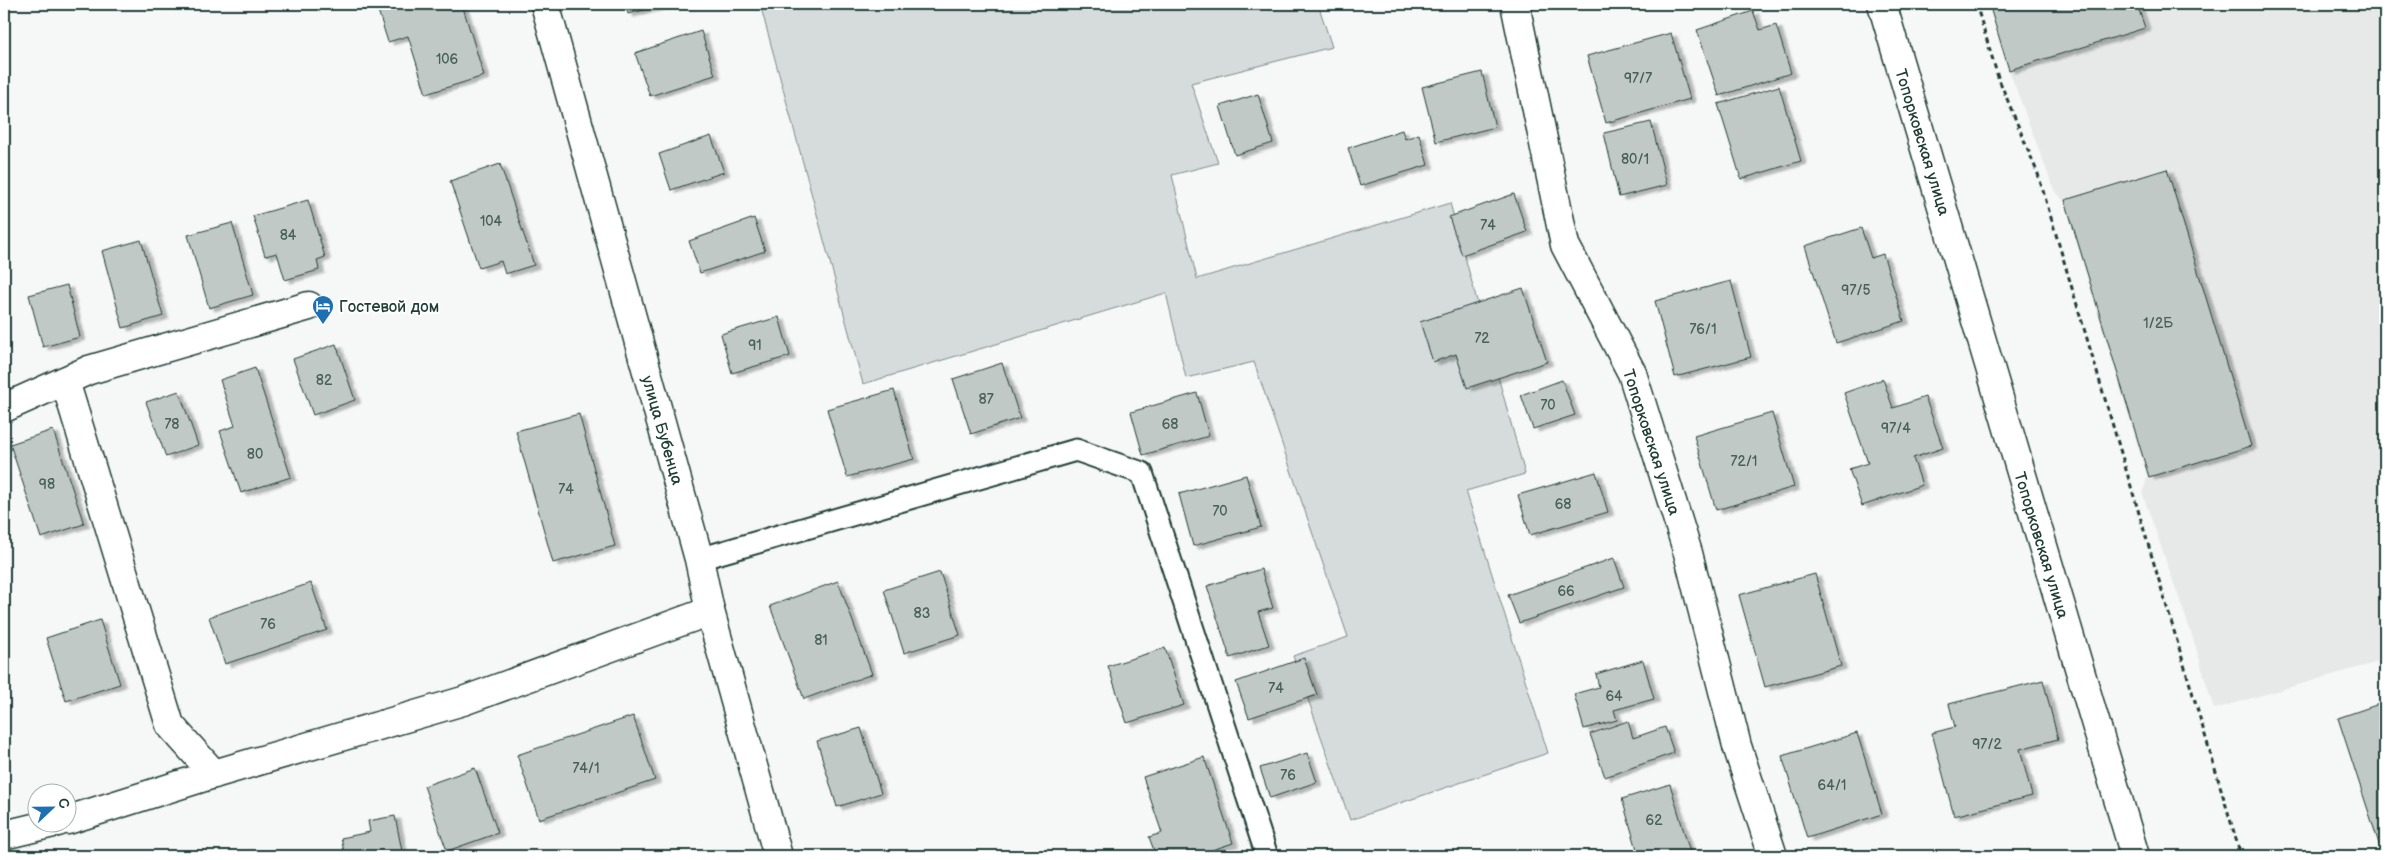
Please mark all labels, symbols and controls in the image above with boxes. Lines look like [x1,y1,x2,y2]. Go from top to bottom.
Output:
house number: 106 [436,51,459,68]
street label: Топорковская улица [1890,67,1953,219]
house number: 97/7 [1624,70,1652,87]
house number: 80/1 [1621,151,1649,168]
house number: 104 [480,213,503,230]
house number: 74 [1480,217,1496,234]
house number: 84 [280,227,297,244]
house number: 97/5 [1841,282,1871,299]
hotel icon: Гостевой дом [311,294,335,325]
place label: Гостевой дом [339,298,439,317]
house number: 1/2Б [2143,315,2173,332]
house number: 76/1 [1689,321,1717,338]
house number: 72 [1474,330,1490,347]
house number: 91 [748,337,762,354]
street label: Топорковская улица [1618,367,1683,518]
house number: 82 [316,372,333,389]
street label: улица Бубенца [637,374,686,488]
house number: 87 [978,391,994,408]
house number: 70 [1540,397,1556,414]
house number: 78 [164,416,180,433]
house number: 68 [1162,416,1178,433]
house number: 97/4 [1881,420,1911,437]
house number: 80 [247,446,263,463]
house number: 72/1 [1731,453,1757,470]
street label: Топорковская улица [2009,470,2072,622]
house number: 98 [39,476,55,493]
house number: 74 [558,481,574,498]
house number: 68 [1555,496,1571,513]
house number: 70 [1212,503,1228,520]
house number: 66 [1557,583,1575,600]
house number: 83 [914,605,930,622]
house number: 76 [260,616,276,633]
house number: 81 [814,632,828,649]
house number: 74 [1268,680,1284,697]
house number: 64 [1605,688,1623,705]
house number: 97/2 [1972,736,2003,753]
house number: 74/1 [572,760,600,777]
house number: 76 [1280,767,1296,784]
house number: 64/1 [1818,777,1846,794]
north arrow [28,782,78,832]
text: С [54,796,73,811]
house number: 62 [1646,812,1663,829]

